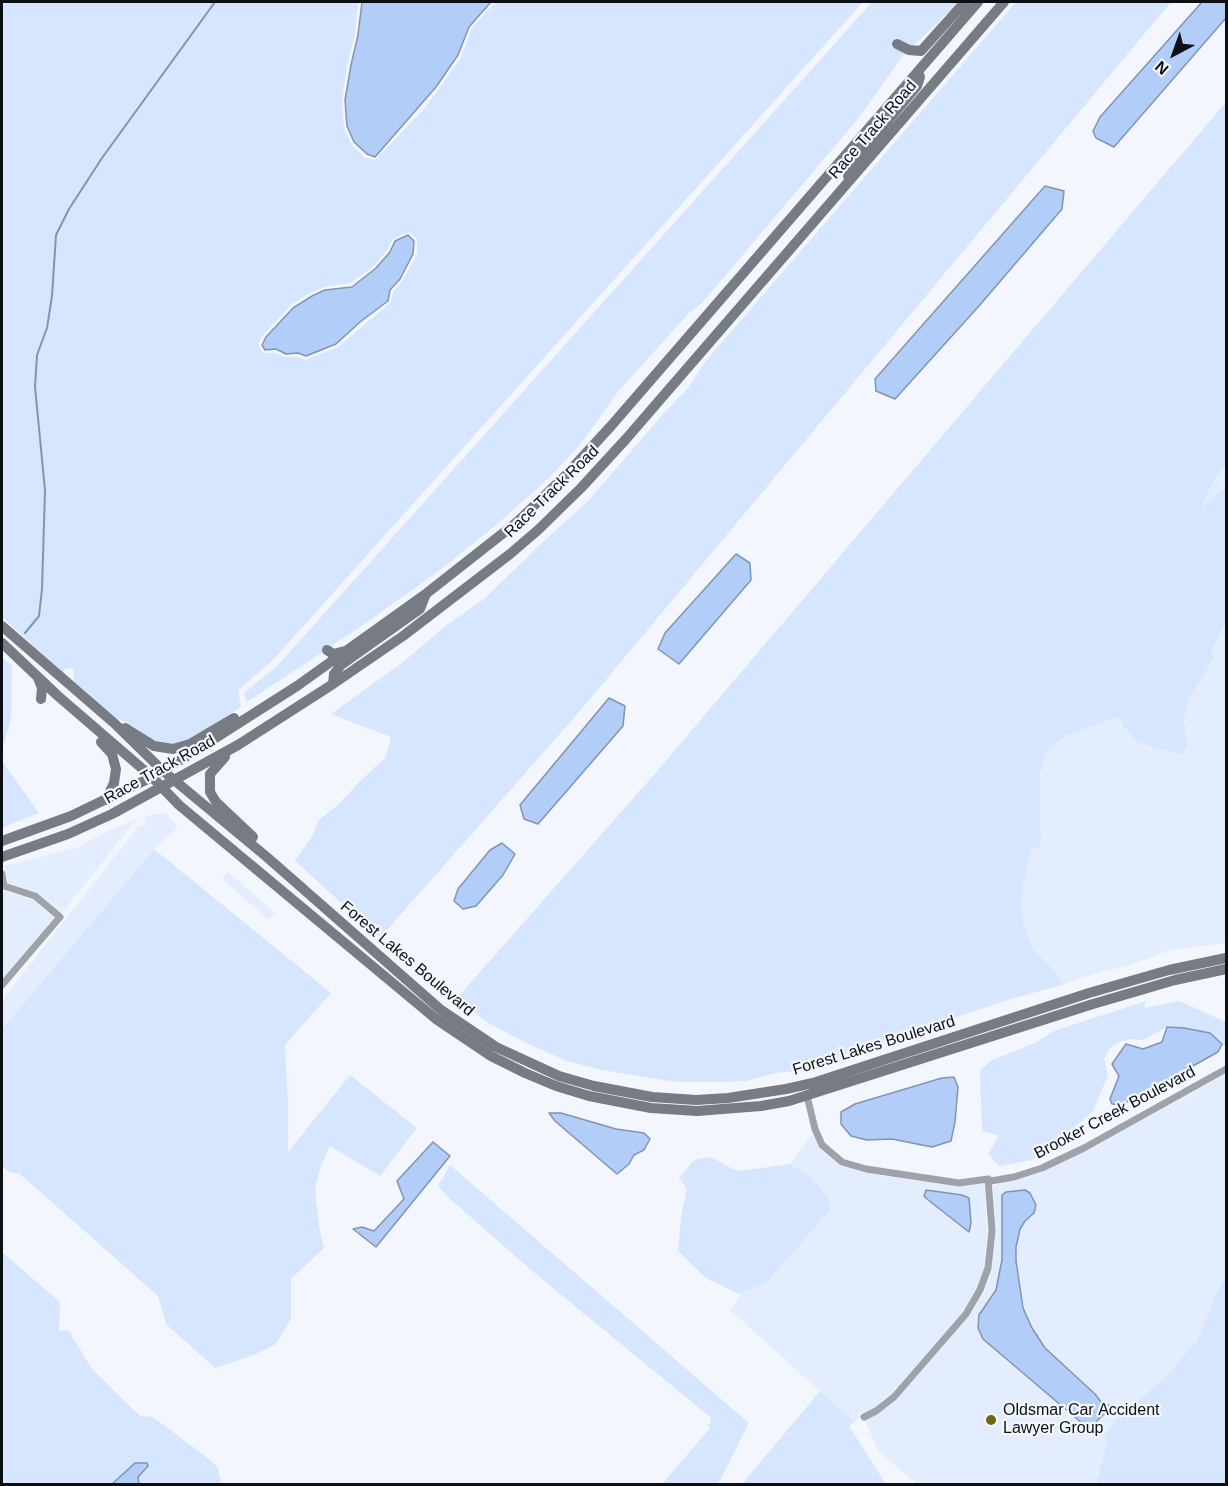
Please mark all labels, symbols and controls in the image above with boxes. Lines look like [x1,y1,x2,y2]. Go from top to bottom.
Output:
north arrow [1144,24,1204,84]
text: N [1152,58,1172,78]
street label: Race Track Road [825,77,921,183]
street label: Race Track Road [501,442,603,542]
street label: Race Track Road [101,732,219,808]
street label: Forest Lakes Boulevard [336,897,478,1021]
street label: Forest Lakes Boulevard [790,1012,958,1080]
street label: Brooker Creek Boulevard [1031,1062,1199,1164]
place label: Oldsmar Car Accident Lawyer Group [1003,1401,1159,1439]
marker: Oldsmar Car Accident Lawyer Group [984,1413,998,1427]

